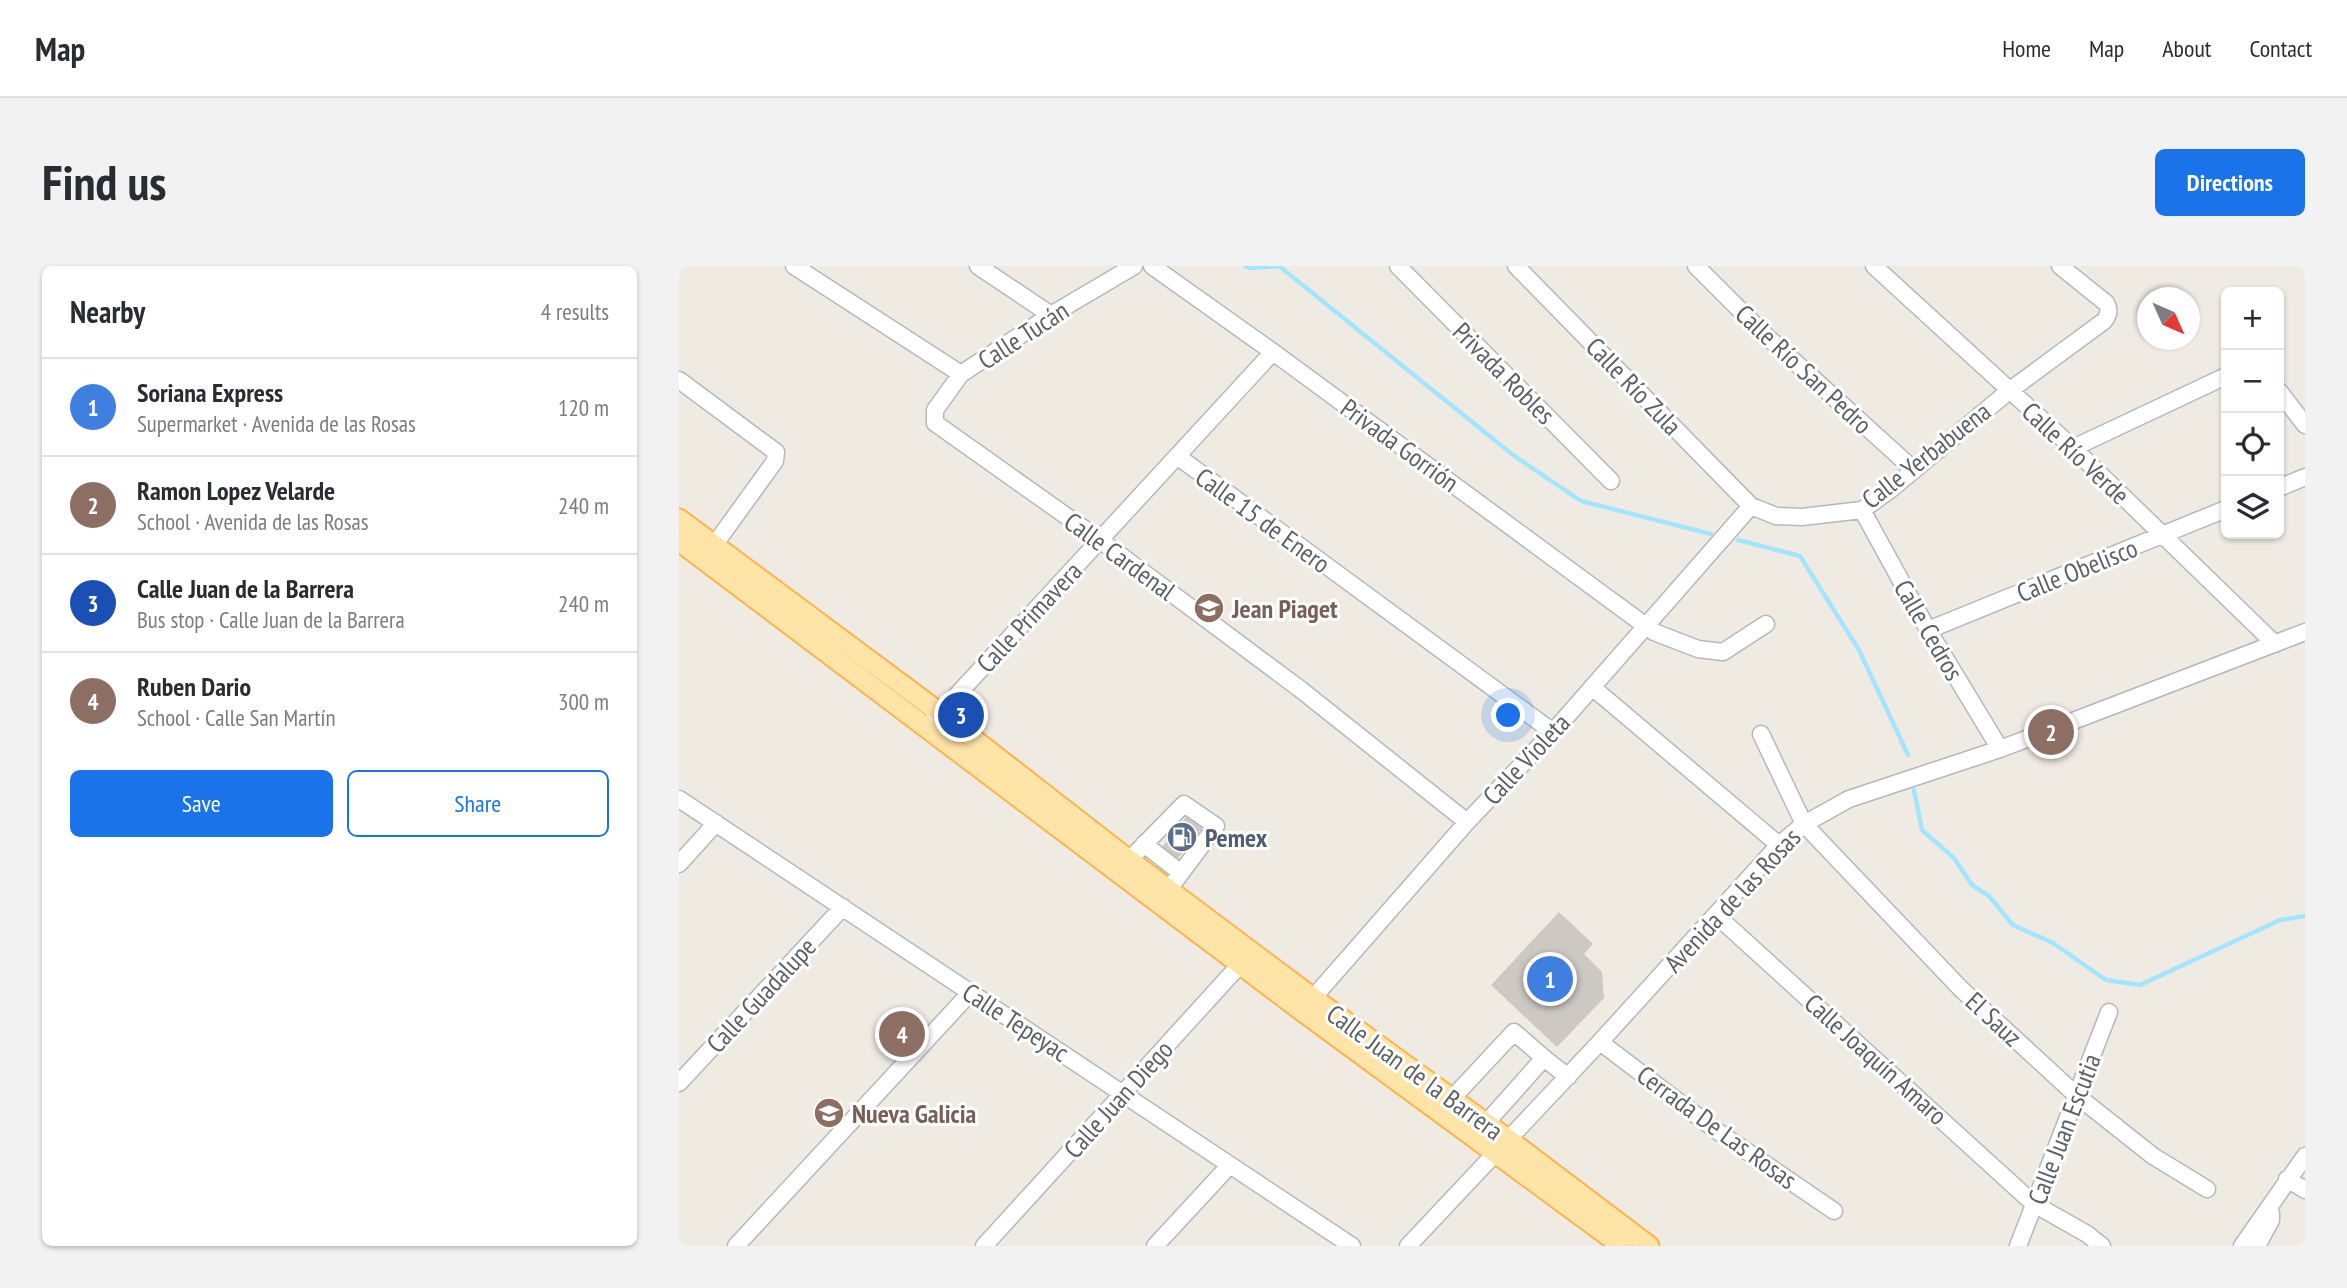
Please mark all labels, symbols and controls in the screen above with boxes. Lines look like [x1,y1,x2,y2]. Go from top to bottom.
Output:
text: Map [35,27,85,70]
text: Home [2002,33,2051,64]
text: Map [2089,33,2124,64]
text: About [2162,33,2211,64]
text: Contact [2249,33,2312,64]
button: Directions [2155,149,2305,216]
text: Find us [42,150,166,214]
north arrow [2137,287,2200,350]
map controls [2221,287,2284,539]
button: + [2221,287,2284,350]
text: Nearby [70,292,145,331]
street label: Calle Tucán [971,294,1075,376]
text: 4 results [541,297,609,326]
street label: Calle Río San Pedro [1729,297,1879,441]
street label: Privada Robles [1446,315,1562,431]
street label: Calle Río Zula [1579,330,1689,442]
button: − [2221,350,2284,413]
text: Soriana Express [137,376,283,409]
street label: Privada Gorrión [1334,391,1466,499]
text: 1 [88,393,99,422]
text: 120 m [558,393,609,422]
street label: Calle Yerbabuena [1855,394,1997,516]
street label: Calle Río Verde [2015,395,2137,511]
text: Supermarket · Avenida de las Rosas [137,409,416,438]
button: locate [2221,413,2284,476]
street label: Calle 15 de Enero [1189,460,1337,580]
text: Ramon Lopez Velarde [137,474,335,507]
button: layers [2221,476,2284,539]
text: 2 [88,491,99,520]
text: 240 m [558,491,609,520]
street label: Calle Cardenal [1058,505,1182,607]
text: School · Avenida de las Rosas [137,507,369,536]
street label: Calle Obelisco [2012,531,2142,609]
street label: Calle Primavera [969,555,1089,679]
text: Calle Juan de la Barrera [137,572,354,605]
street label: Calle Cedros [1887,574,1971,686]
text: 3 [88,589,99,618]
text: 240 m [558,589,609,618]
school or university icon: Jean Piaget [1192,591,1226,625]
place label: Jean Piaget [1231,592,1338,625]
text: Bus stop · Calle Juan de la Barrera [137,605,405,634]
text: Ruben Dario [137,670,251,703]
text: 4 [88,687,99,716]
text: 300 m [558,687,609,716]
pin: 3 [938,689,984,741]
your location [1491,698,1525,732]
text: School · Calle San Martín [137,703,336,732]
street label: Calle Violeta [1475,706,1577,812]
pin: 2 [2028,706,2074,758]
button: Save [70,770,333,837]
button: Share [347,770,609,837]
fuel station icon: Pemex [1165,820,1199,854]
place label: Pemex [1205,821,1268,854]
street label: Avenida de las Rosas [1657,821,1807,979]
street label: Calle Guadalupe [699,930,823,1060]
pin: 1 [1527,953,1573,1005]
street label: Calle Tepeyac [957,975,1075,1069]
street label: El Sauz [1959,985,2029,1053]
street label: Calle Joaquín Amaro [1798,986,1954,1132]
street label: Calle Juan de la Barrera [1320,997,1510,1147]
pin: 4 [879,1008,925,1060]
street label: Calle Juan Diego [1056,1033,1180,1165]
street label: Calle Juan Escutia [2020,1049,2108,1209]
street label: Cerrada De Las Rosas [1631,1058,1803,1196]
school or university icon: Nueva Galicia [812,1096,846,1130]
place label: Nueva Galicia [852,1097,976,1130]

